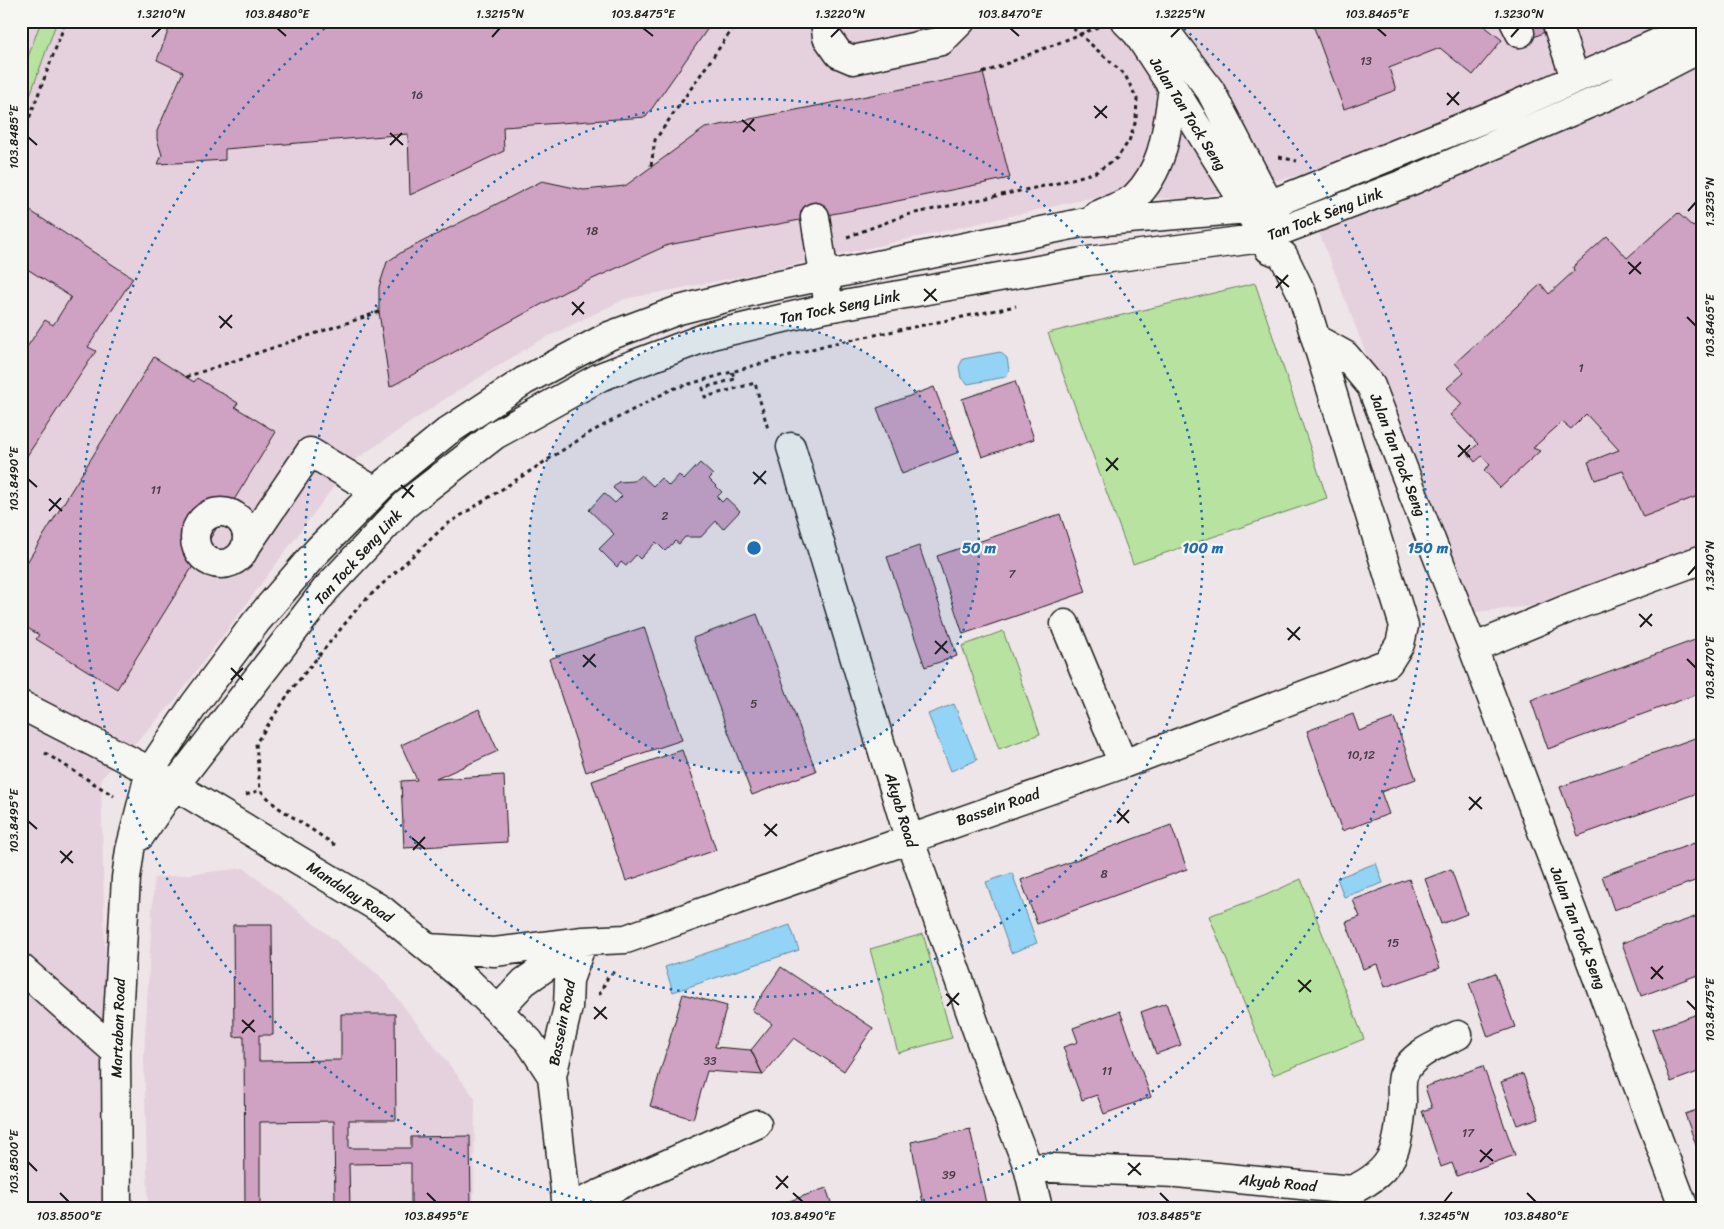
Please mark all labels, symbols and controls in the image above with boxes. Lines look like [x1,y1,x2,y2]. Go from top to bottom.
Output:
text: 1.3210°N [137,3,186,25]
text: 103.8480°E [245,3,310,25]
text: 1.3215°N [476,3,525,25]
text: 103.8475°E [611,3,676,25]
text: 1.3220°N [815,3,866,25]
text: 103.8470°E [978,3,1043,25]
text: 1.3225°N [1155,3,1206,25]
text: 103.8465°E [1345,3,1410,25]
text: 1.3230°N [1494,3,1545,25]
house number: 13 [1360,50,1372,72]
street label: Jalan Tan Tock Seng [1142,51,1234,177]
house number: 16 [411,84,423,106]
text: 103.8485°E [3,104,25,169]
text: 1.3235°N [1699,176,1721,227]
street label: Tan Tock Seng Link [1263,180,1388,248]
house number: 18 [586,220,598,242]
street label: Tan Tock Seng Link [778,282,903,331]
text: 103.8465°E [1699,293,1721,358]
house number: 1 [1578,357,1584,379]
street label: Jalan Tan Tock Seng [1362,389,1434,521]
text: 103.8490°E [3,445,25,511]
house number: 11 [151,479,161,501]
street label: Tan Tock Seng Link [307,502,409,611]
house number: 2 [662,505,669,527]
text: 50 m [962,535,997,561]
text: 100 m [1183,535,1224,561]
text: 150 m [1408,535,1449,561]
centre of rings [745,539,763,557]
text: 1.3240°N [1699,540,1721,591]
house number: 7 [1009,563,1017,585]
text: 103.8470°E [1699,635,1721,700]
house number: 5 [750,693,758,715]
house number: 10,12 [1347,744,1375,766]
street label: Akyab Road [877,768,925,852]
street label: Bassein Road [953,780,1044,833]
text: 103.8495°E [3,788,25,853]
street label: Mandalay Road [301,854,399,930]
street label: Jalan Tan Tock Seng [1542,862,1614,994]
house number: 8 [1100,863,1108,885]
house number: 15 [1387,932,1399,954]
street label: Martaban Road [103,977,133,1078]
street label: Bassein Road [541,977,583,1068]
text: 103.8475°E [1699,977,1721,1042]
house number: 33 [703,1050,717,1072]
house number: 11 [1102,1060,1112,1082]
house number: 17 [1462,1122,1475,1144]
text: 103.8500°E [3,1128,25,1194]
house number: 39 [942,1164,956,1186]
street label: Akyab Road [1237,1167,1319,1199]
text: 103.8500°E [37,1205,103,1227]
text: 103.8495°E [404,1205,469,1227]
text: 103.8490°E [771,1205,837,1227]
text: 103.8485°E [1137,1205,1202,1227]
text: 1.3245°N [1419,1205,1470,1227]
text: 103.8480°E [1504,1205,1569,1227]

